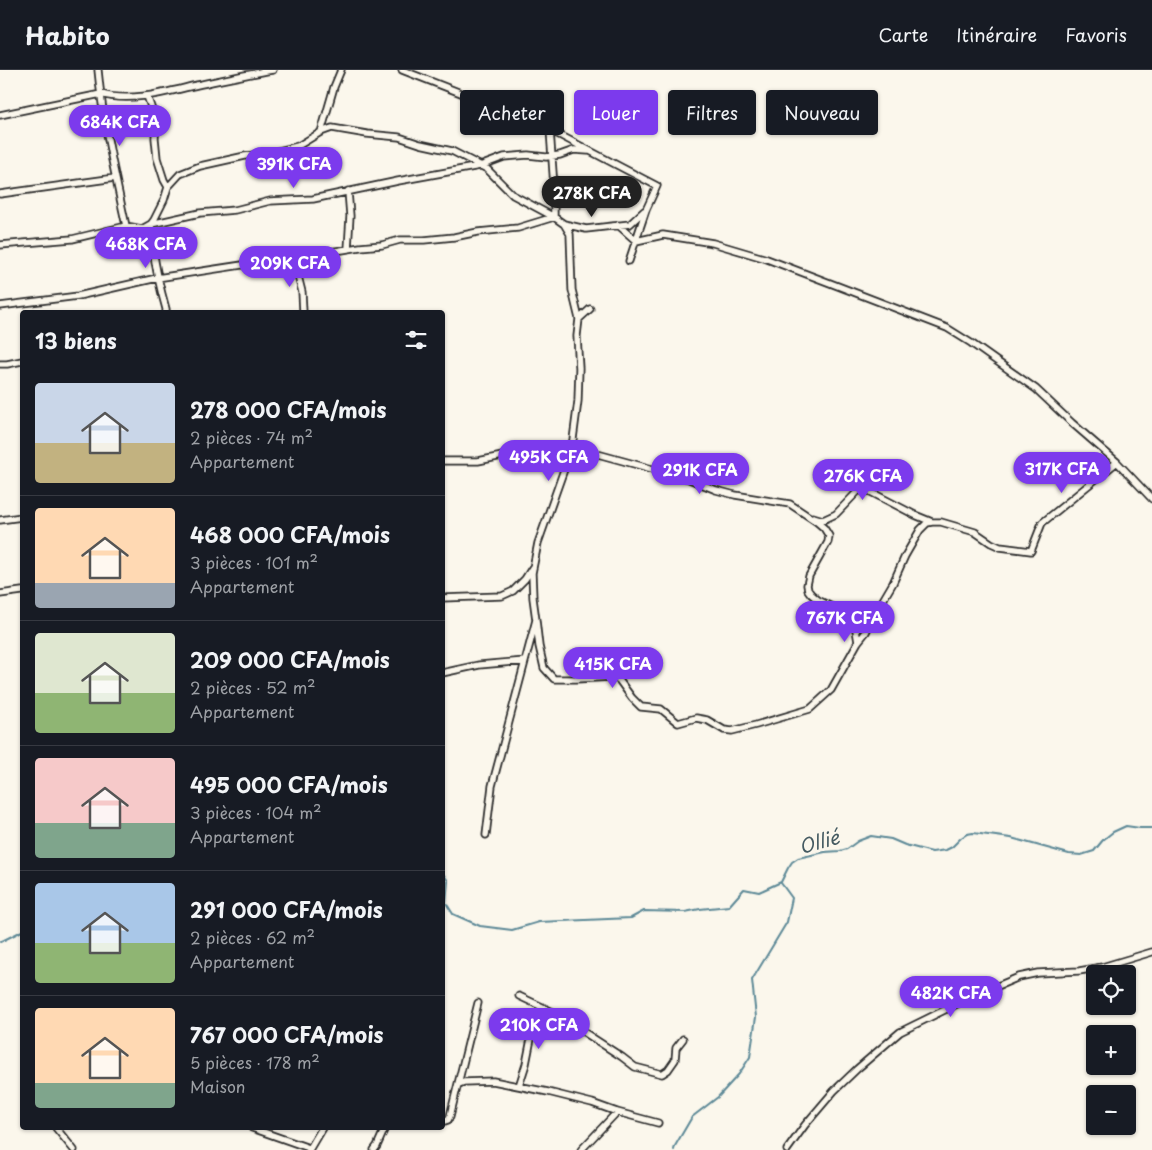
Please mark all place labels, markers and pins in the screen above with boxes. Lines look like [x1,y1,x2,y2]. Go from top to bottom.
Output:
pin: 684K CFA [68,104,172,147]
pin: 391K CFA [242,146,346,189]
pin: 278K CFA [540,176,644,218]
pin: 468K CFA [94,226,198,269]
pin: 209K CFA [238,246,342,288]
pin: 495K CFA [497,440,601,482]
pin: 291K CFA [648,452,752,495]
pin: 317K CFA [1010,452,1114,494]
pin: 276K CFA [811,458,915,501]
pin: 767K CFA [793,600,897,643]
pin: 415K CFA [561,646,665,689]
pin: 482K CFA [899,976,1003,1018]
pin: 210K CFA [487,1008,591,1050]

